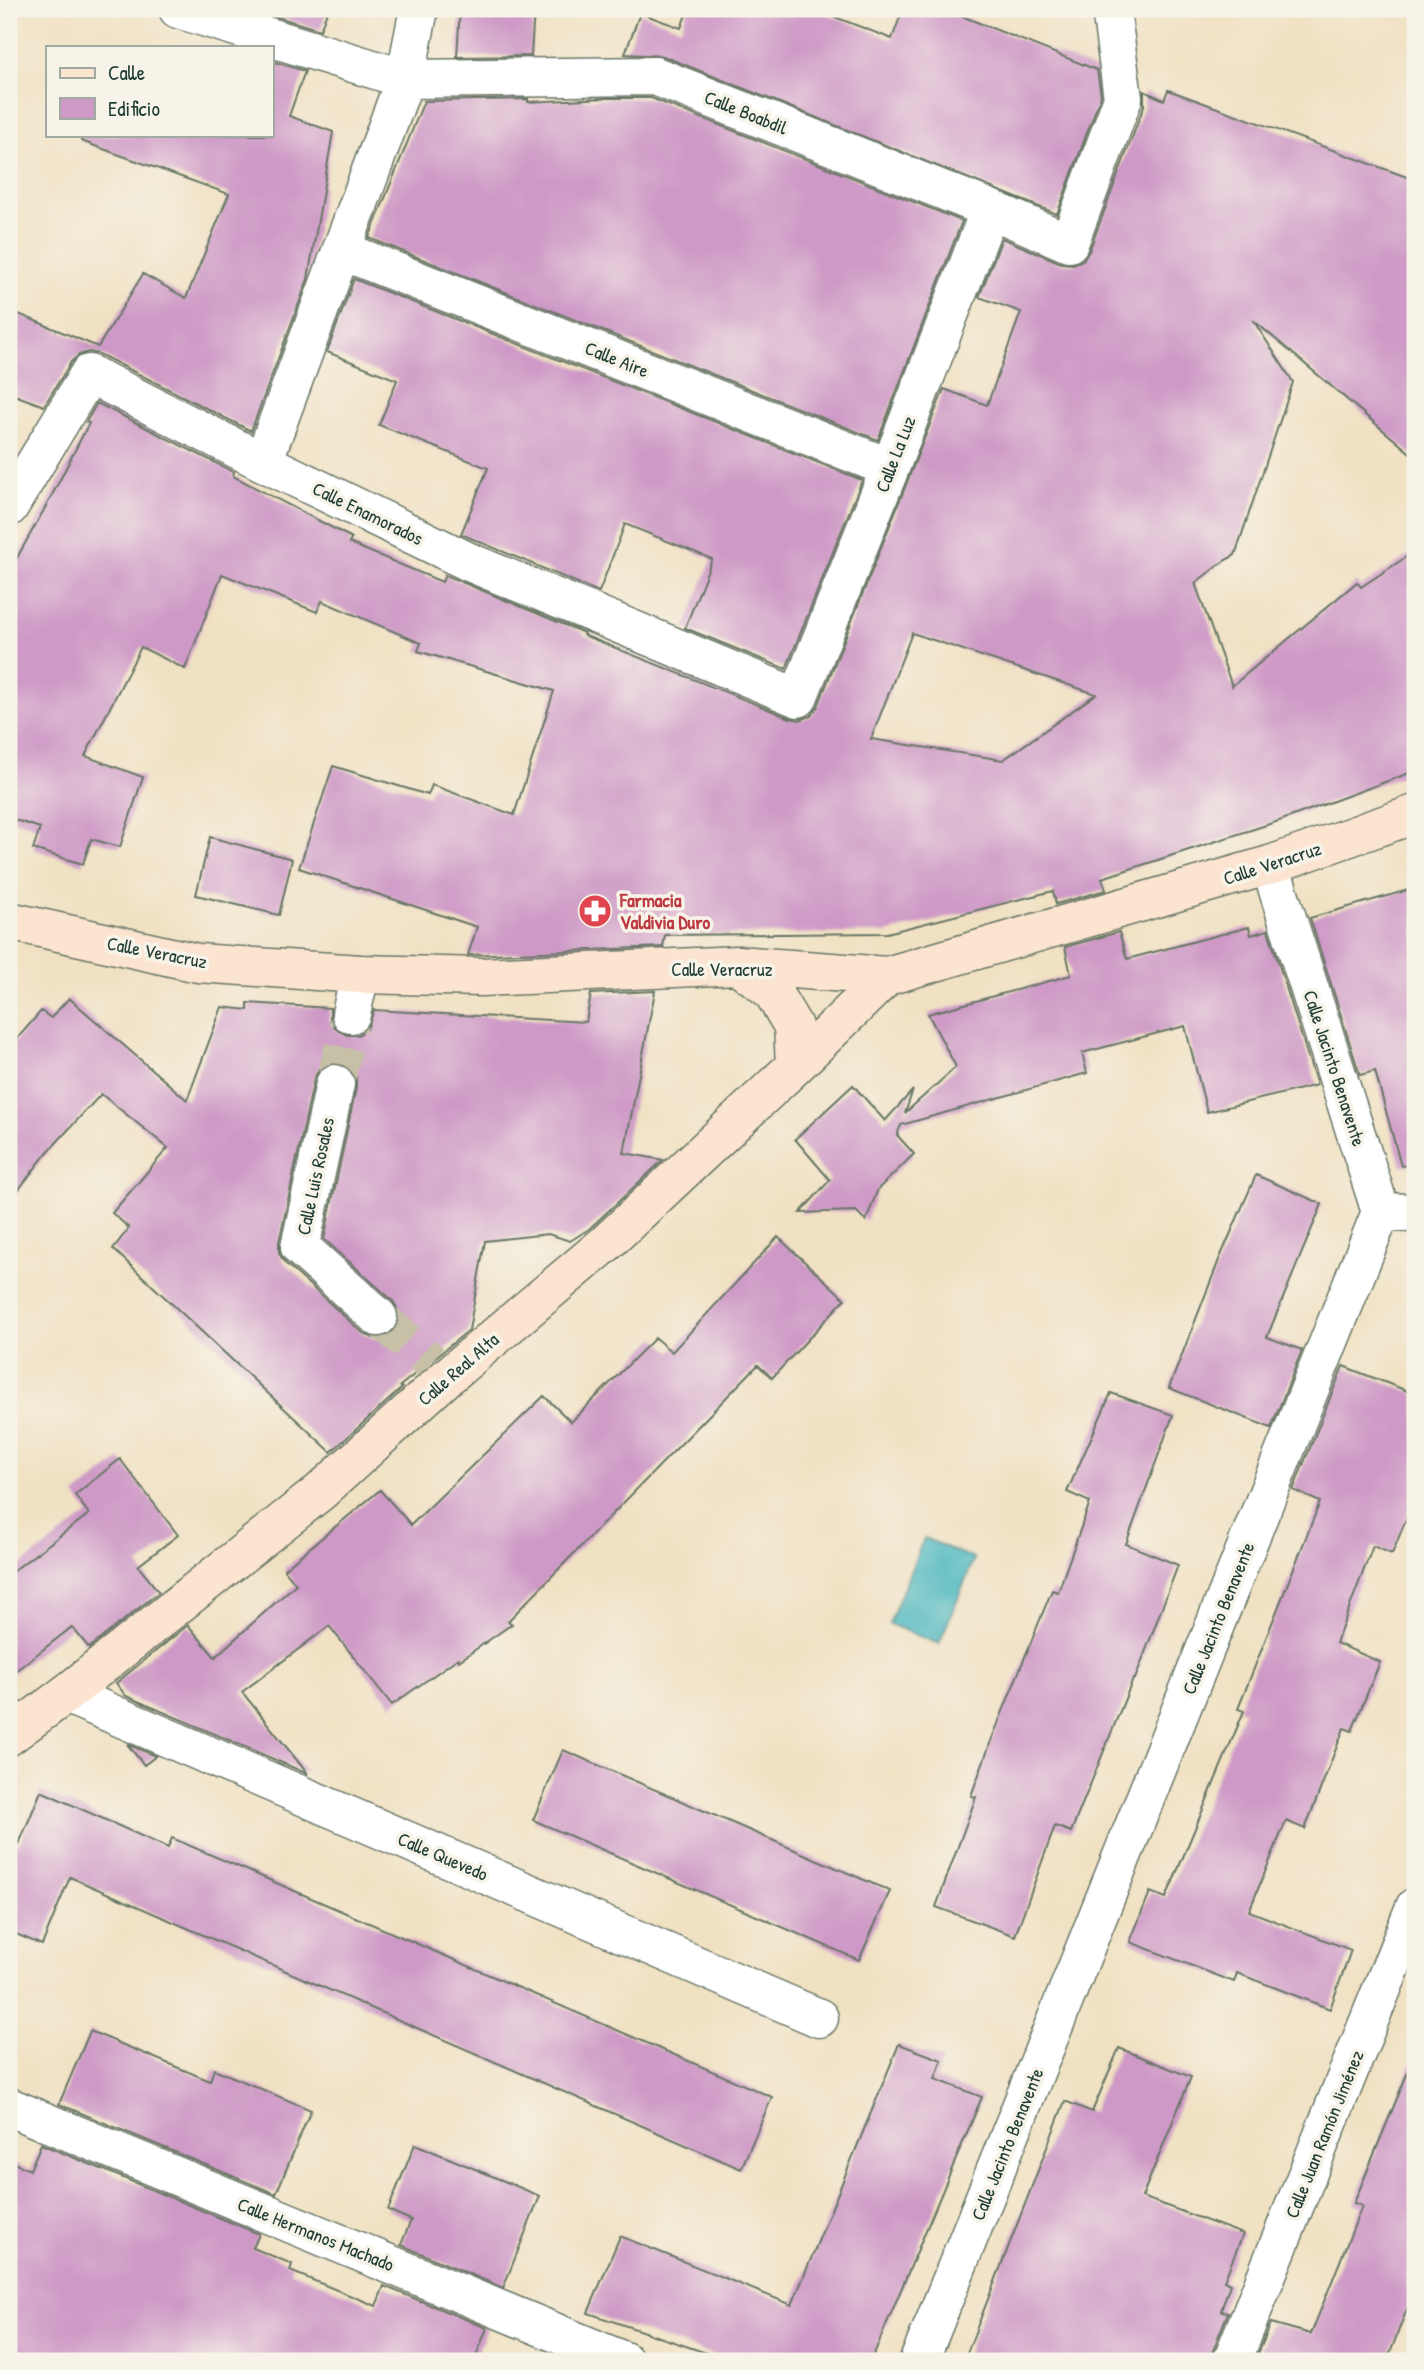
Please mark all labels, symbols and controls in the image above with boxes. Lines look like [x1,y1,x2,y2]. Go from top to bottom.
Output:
legend [46,46,273,136]
text: Calle [108,58,145,87]
street label: Calle Boabdil [701,84,792,141]
text: Edificio [108,94,160,123]
street label: Calle Aire [581,335,653,384]
street label: Calle La Luz [869,412,921,496]
street label: Calle Enamorados [308,475,428,551]
street label: Calle Veracruz [1220,835,1324,891]
place label: Farmacia Valdivia Duro [619,887,710,935]
pharmacy icon: Farmacia Valdivia Duro [576,892,614,930]
street label: Calle Veracruz [105,930,209,974]
street label: Calle Veracruz [671,956,773,982]
street label: Calle Jacinto Benavente [1298,987,1373,1150]
street label: Calle Luis Rosales [290,1115,340,1237]
street label: Calle Real Alta [412,1326,504,1411]
street label: Calle Jacinto Benavente [1176,1537,1261,1698]
street label: Calle Quevedo [394,1825,492,1887]
street label: Calle Juan Ramón Jiménez [1278,2046,1370,2222]
street label: Calle Jacinto Benavente [965,2063,1050,2224]
street label: Calle Hermanos Machado [234,2191,398,2277]

